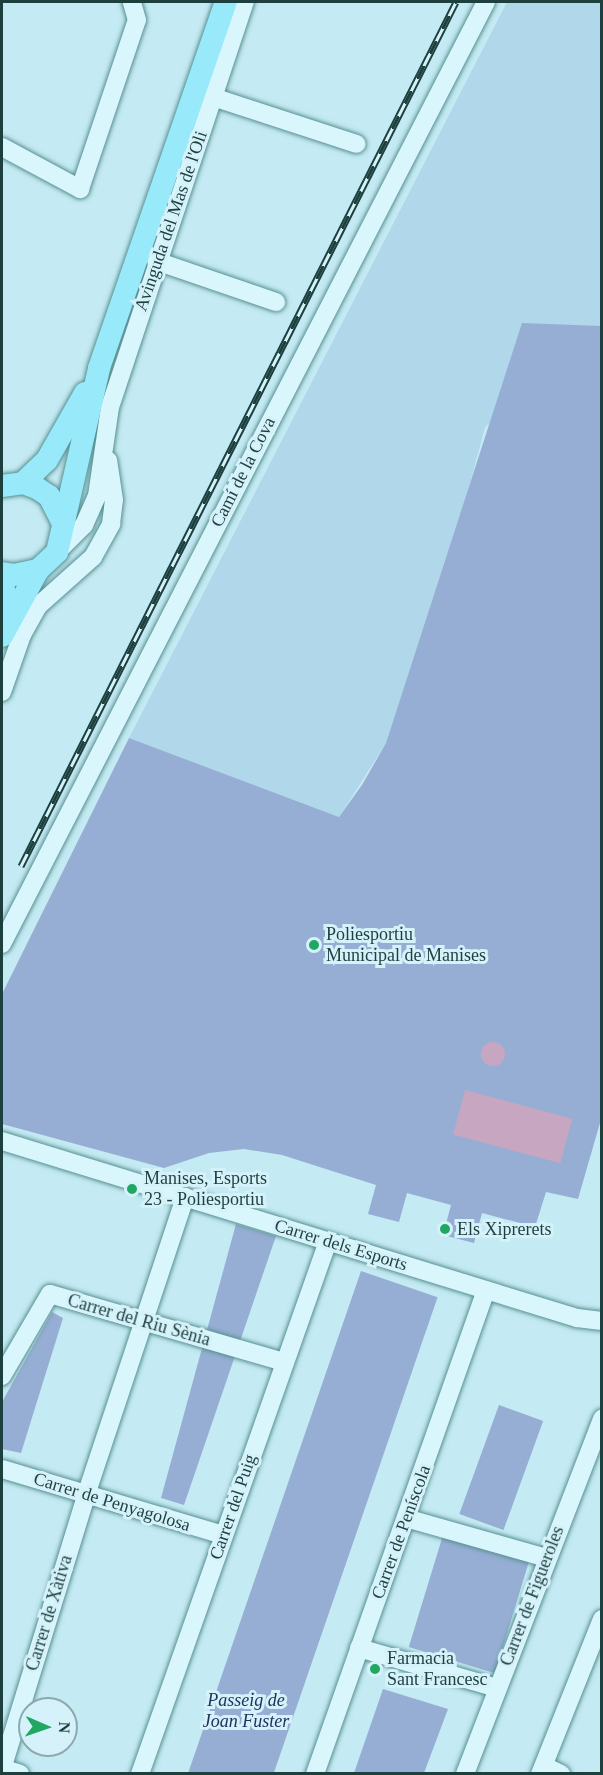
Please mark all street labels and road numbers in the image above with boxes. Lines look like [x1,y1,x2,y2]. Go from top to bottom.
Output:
street label: Avinguda del Mas de l'Oli [130,128,212,314]
street label: Camí de la Cova [206,413,280,531]
street label: Carrer dels Esports [272,1215,410,1275]
street label: Carrer del Riu Sènia [65,1289,213,1351]
street label: Carrer del Puig [205,1451,261,1563]
street label: Carrer de Peníscola [367,1462,435,1602]
street label: Carrer de Penyagolosa [31,1468,193,1536]
street label: Carrer de Figueroles [495,1523,569,1669]
street label: Carrer de Xàtiva [21,1552,77,1674]

